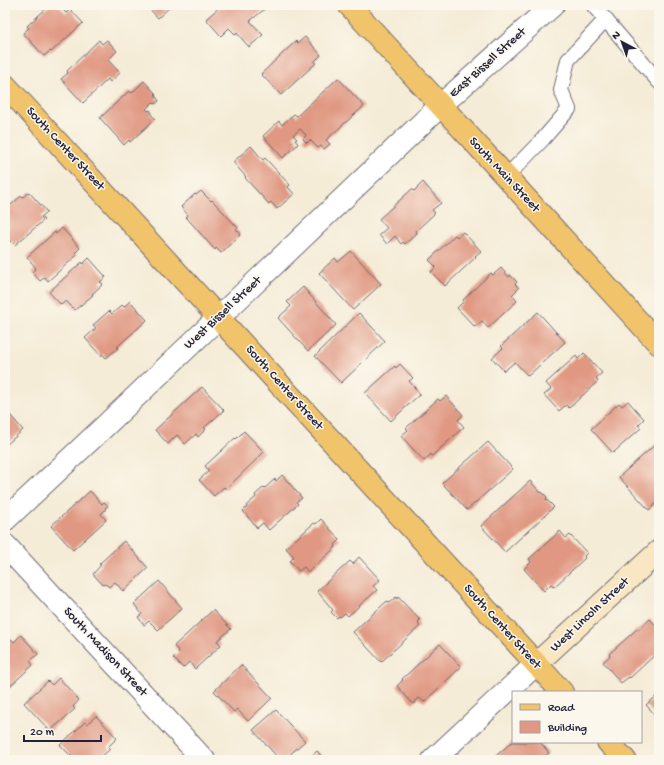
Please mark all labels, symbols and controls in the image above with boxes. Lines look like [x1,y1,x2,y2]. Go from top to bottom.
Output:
north arrow [602,22,642,62]
street label: East Bissell Street [447,24,531,101]
text: N [610,29,623,43]
street label: South Center Street [23,104,109,195]
street label: South Main Street [465,134,544,217]
street label: West Bissell Street [181,272,266,353]
street label: South Center Street [242,343,327,435]
street label: West Lincoln Street [547,573,634,655]
street label: South Center Street [460,582,545,674]
street label: South Madison Street [60,604,151,701]
legend [512,691,642,743]
text: Road [548,702,575,716]
scale bar [24,717,101,743]
text: Building [547,722,587,736]
text: 20 m [30,726,55,740]

